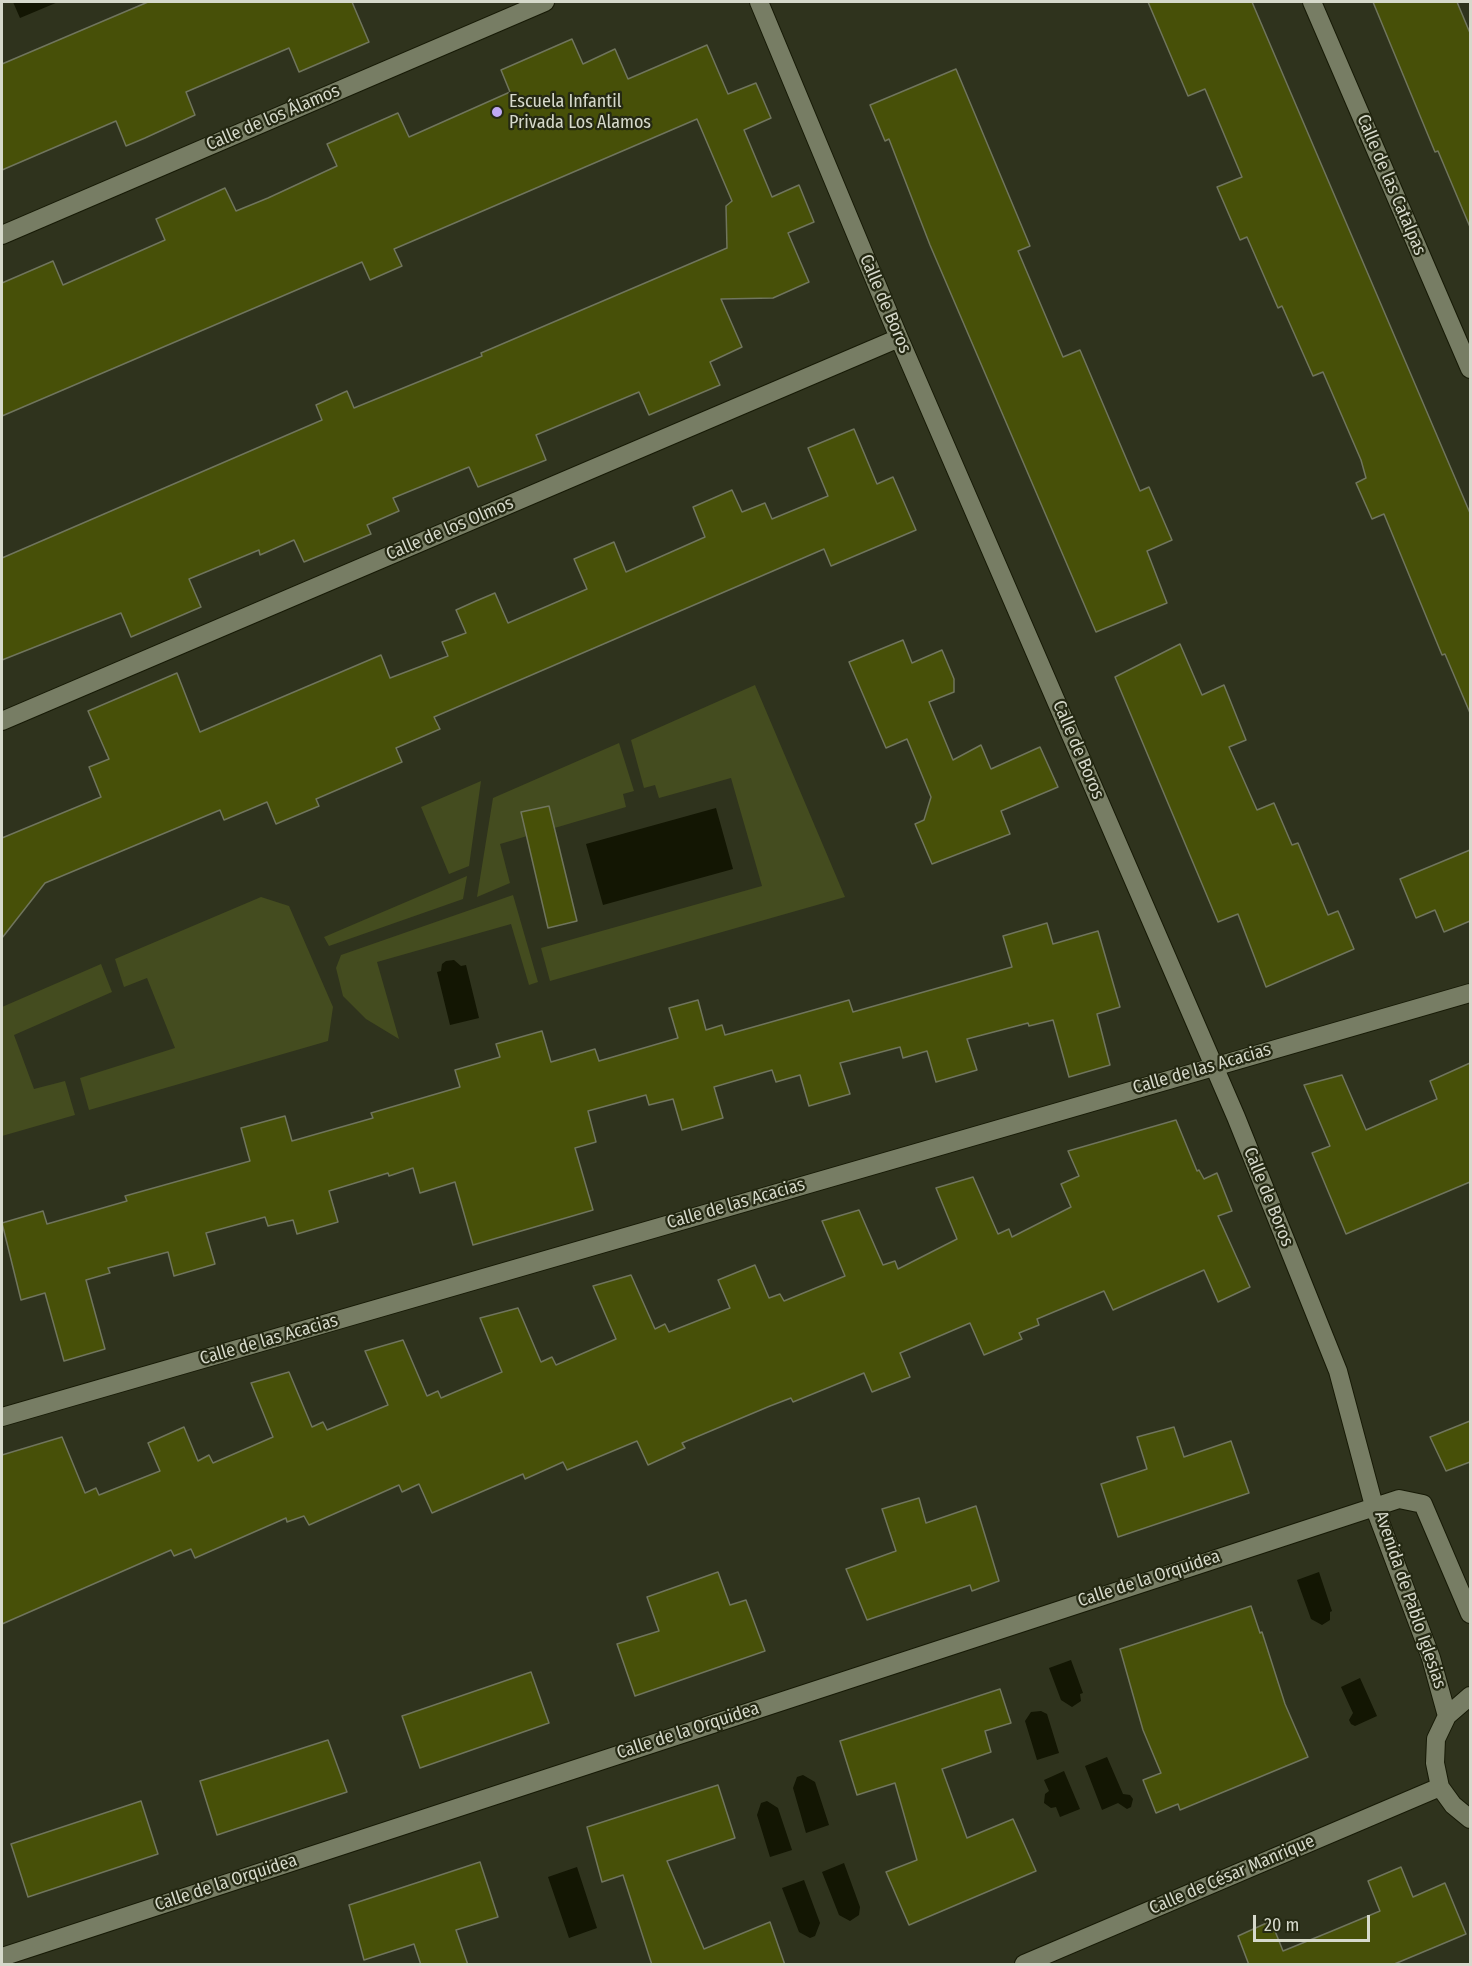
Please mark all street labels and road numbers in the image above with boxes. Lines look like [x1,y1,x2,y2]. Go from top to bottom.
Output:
street label: Calle de los Álamos [203,80,343,156]
street label: Calle de las Catalpas [1352,111,1430,259]
street label: Calle de Boros [855,251,915,357]
street label: Calle de los Olmos [383,492,517,566]
street label: Calle de Boros [1048,697,1108,803]
street label: Calle de las Acacias [1130,1039,1274,1099]
street label: Calle de Boros [1238,1144,1298,1250]
street label: Calle de las Acacias [664,1174,808,1234]
street label: Calle de las Acacias [197,1310,341,1370]
street label: Avenida de Pablo Iglesias [1369,1508,1451,1692]
street label: Calle de la Orquidea [1075,1546,1223,1612]
street label: Calle de la Orquidea [614,1698,762,1764]
street label: Calle de César Manrique [1146,1830,1318,1920]
street label: Calle de la Orquidea [152,1850,300,1916]

